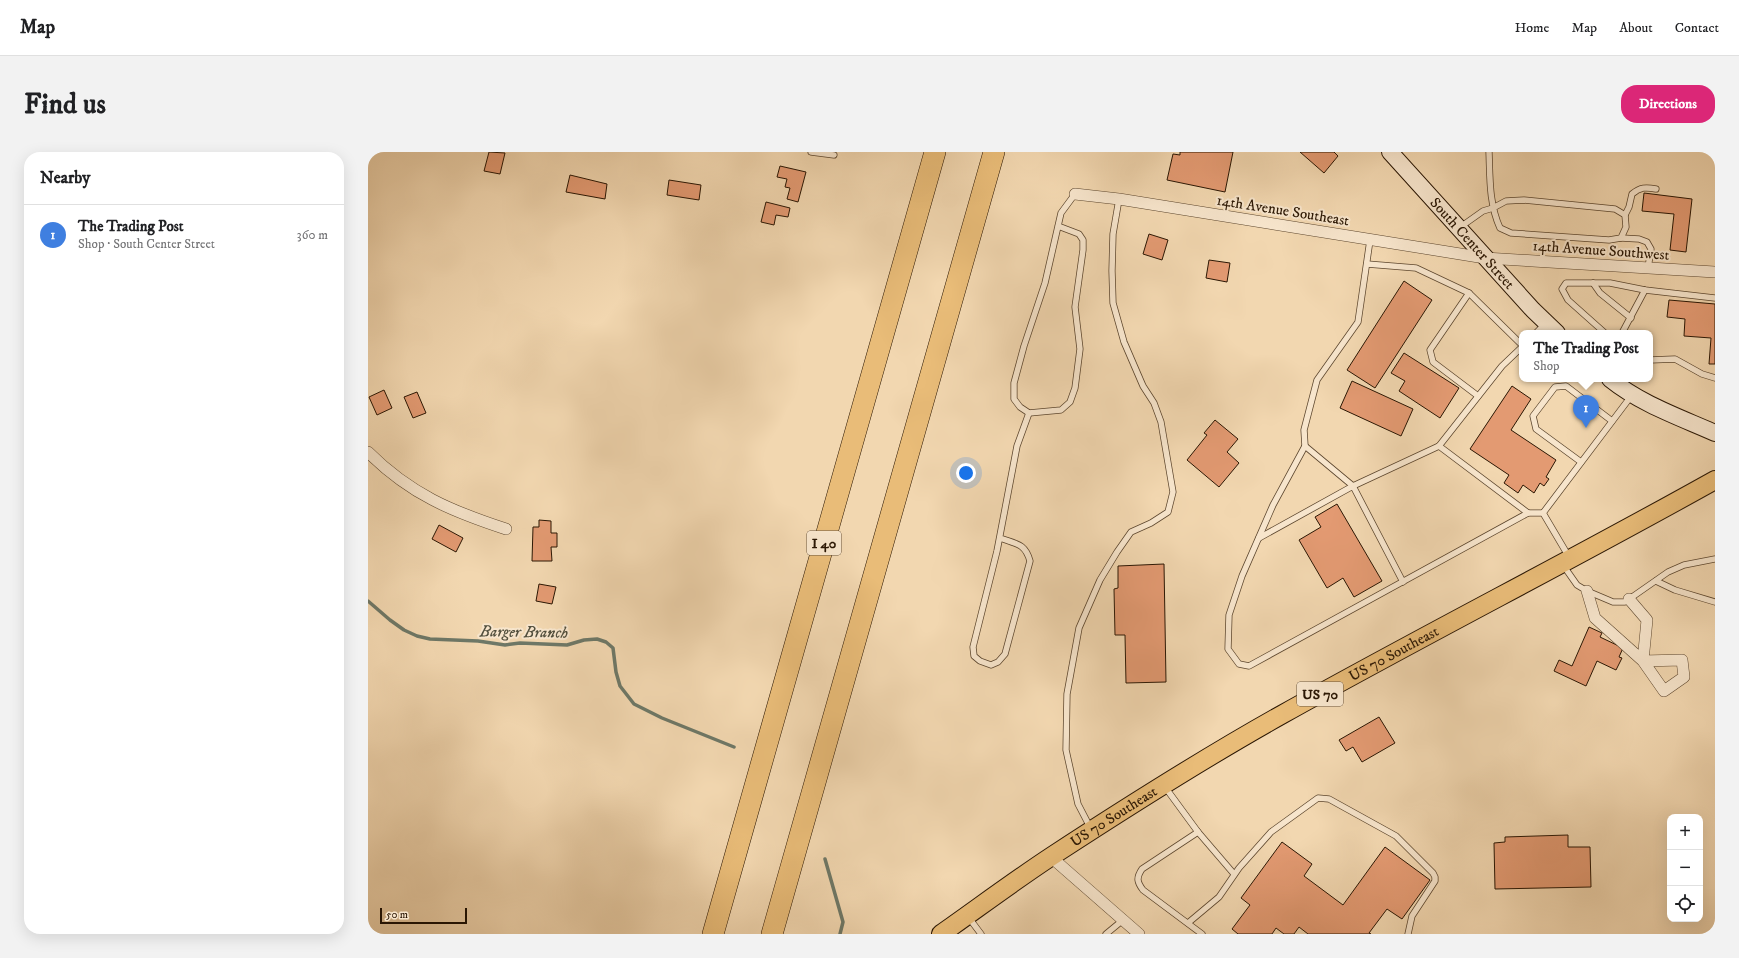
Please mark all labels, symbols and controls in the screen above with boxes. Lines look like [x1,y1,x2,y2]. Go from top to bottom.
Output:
text: Map [20,16,55,39]
text: Home [1515,19,1549,37]
text: Map [1571,19,1597,37]
text: About [1619,19,1653,37]
text: Contact [1675,19,1719,37]
button: Directions [1621,85,1715,123]
text: Find us [24,87,106,122]
text: Nearby [40,167,90,189]
street label: 14th Avenue Southeast [1215,191,1351,230]
street label: South Center Street [1426,194,1519,294]
text: The Trading Post [78,217,184,236]
text: 1 [51,227,55,243]
text: 360 m [297,227,328,243]
text: Shop · South Center Street [78,236,215,252]
street label: 14th Avenue Southwest [1532,236,1670,265]
popup [1519,330,1653,382]
text: The Trading Post [1533,339,1639,358]
text: Shop [1533,358,1560,374]
pin: 1 [1573,395,1599,428]
your location [956,463,976,483]
road number: I 40 [807,531,841,555]
water label: Barger Branch [479,621,568,643]
street label: US 70 Southeast [1346,622,1442,686]
road number: US 70 [1297,682,1343,706]
street label: US 70 Southeast [1067,782,1161,852]
map controls [1667,814,1703,922]
button: + [1667,814,1703,850]
button: − [1667,850,1703,886]
button: locate [1667,886,1703,922]
scale bar [380,906,467,925]
text: 50 m [386,908,408,922]

